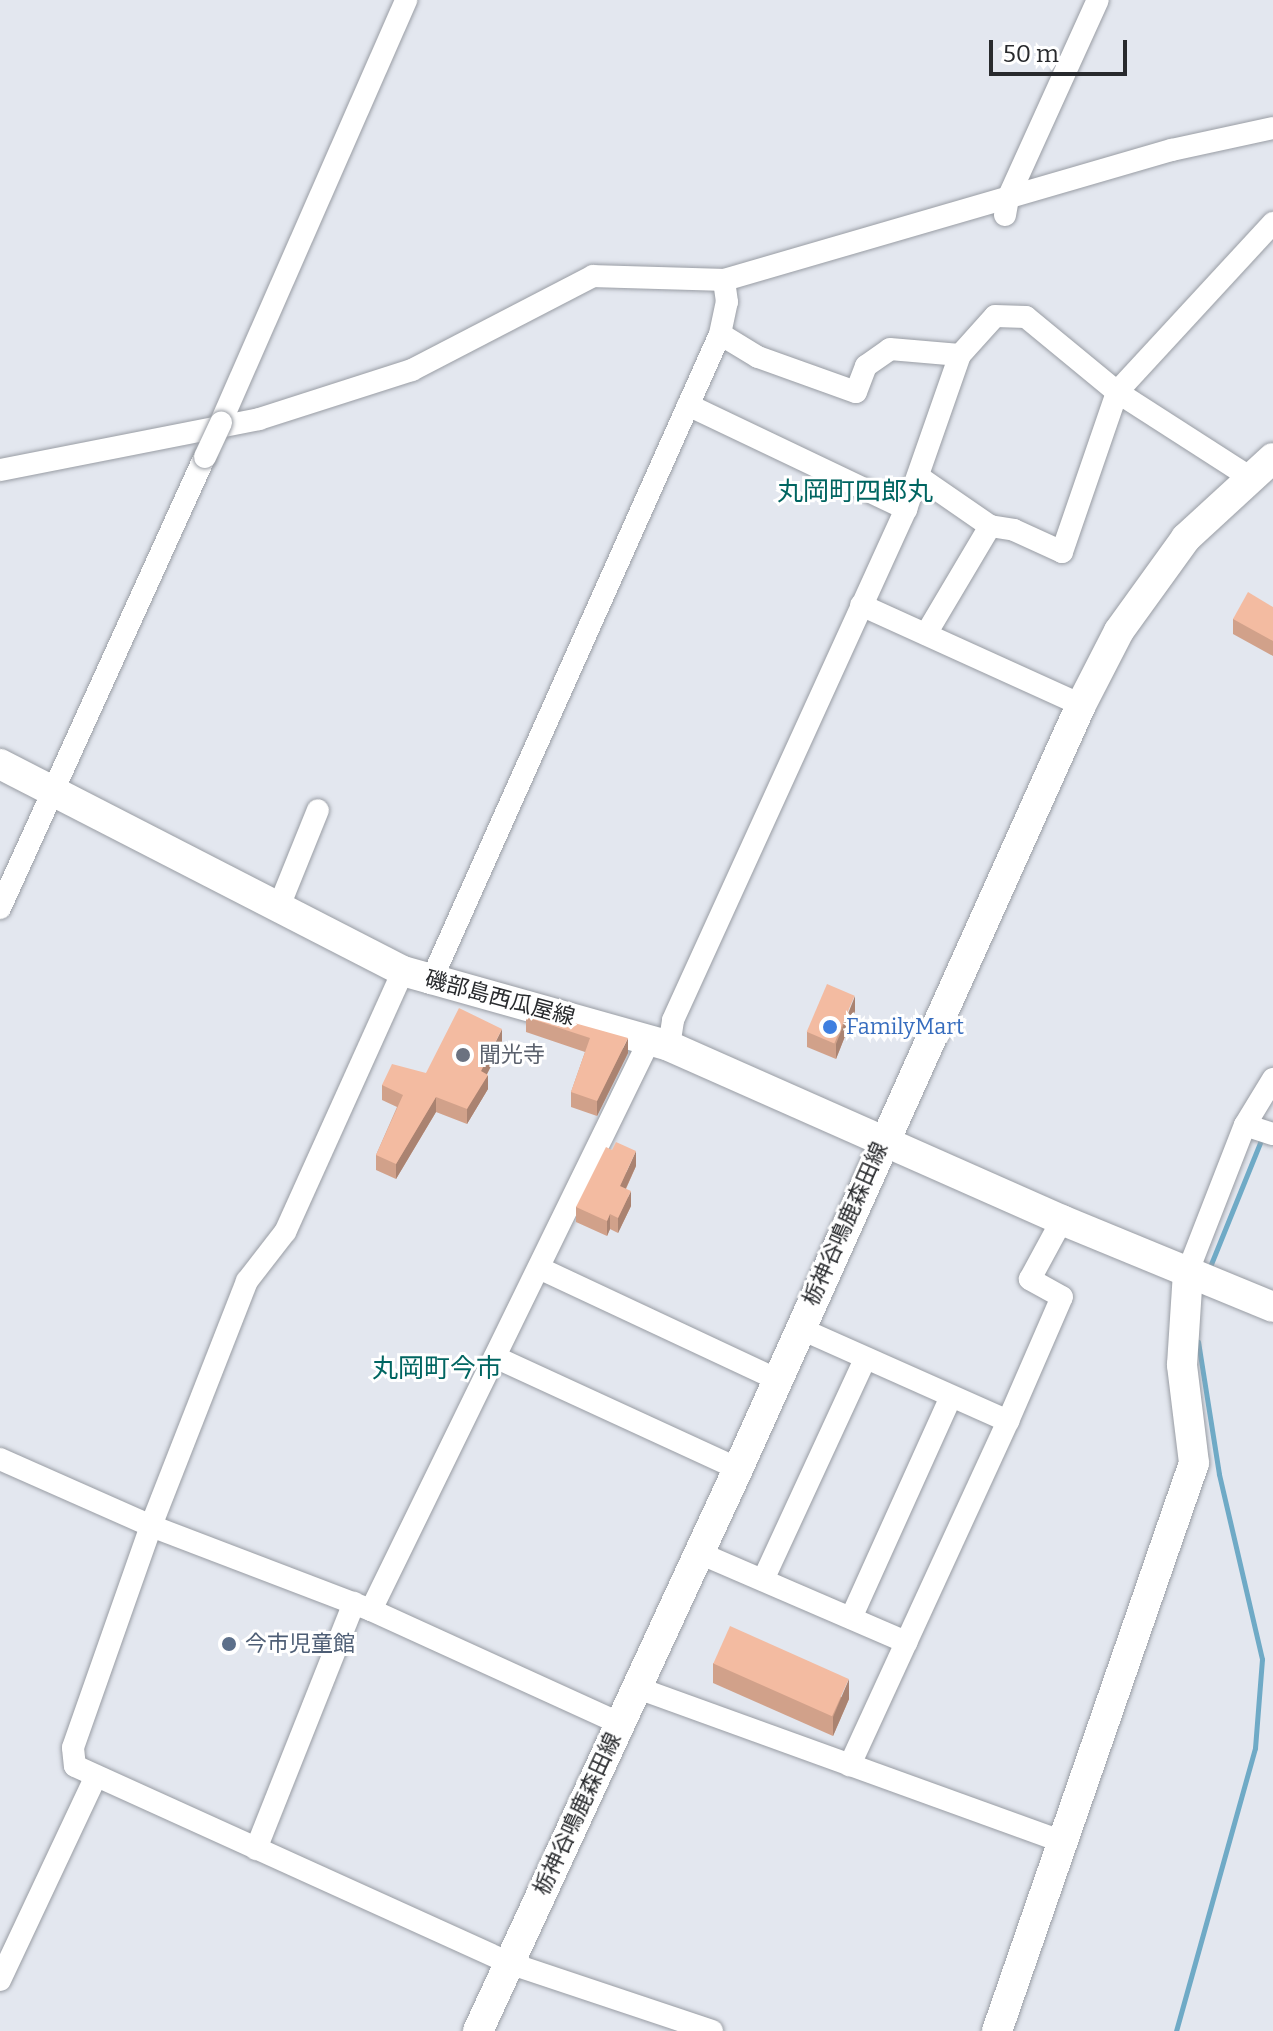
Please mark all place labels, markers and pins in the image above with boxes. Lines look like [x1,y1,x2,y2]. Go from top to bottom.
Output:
place label: FamilyMart [846,1014,964,1040]
marker: FamilyMart [821,1018,839,1036]
place label: 聞光寺 [479,1042,545,1068]
marker: 聞光寺 [454,1046,472,1064]
place label: 今市児童館 [245,1631,355,1657]
marker: 今市児童館 [220,1635,238,1653]

